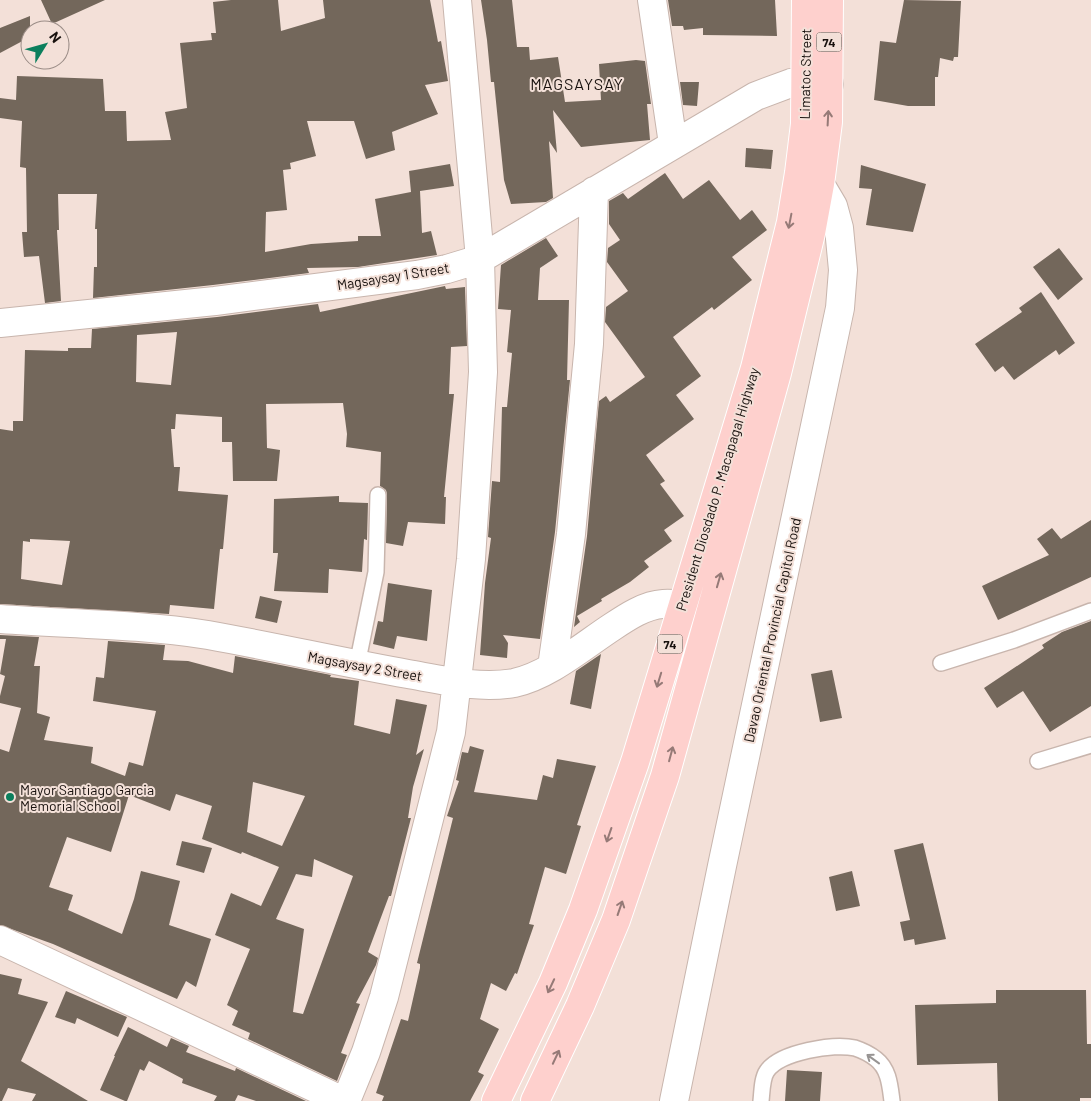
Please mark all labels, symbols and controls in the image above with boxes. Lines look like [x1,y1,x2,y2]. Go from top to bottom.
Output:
north arrow [20,20,70,70]
text: N [46,28,65,46]
street label: Limatoc Street [796,28,814,120]
road number: 74 [816,32,842,52]
district label: MAGSAYSAY [530,74,624,93]
one-way arrow [824,110,833,126]
one-way arrow [785,213,795,229]
street label: Magsaysay 1 Street [336,259,450,293]
street label: President Diosdado P. Macapagal Highway [672,365,762,613]
street label: Davao Oriental Provincial Capitol Road [740,516,804,744]
one-way arrow [715,572,724,588]
road number: 74 [658,634,682,654]
street label: Magsaysay 2 Street [306,648,424,684]
one-way arrow [654,672,664,688]
one-way arrow [667,746,676,762]
place label: Mayor Santiago Garcia Memorial School [20,781,154,814]
marker: Mayor Santiago Garcia Memorial School [4,791,16,803]
one-way arrow [604,826,613,842]
one-way arrow [616,900,625,916]
one-way arrow [546,978,556,993]
one-way arrow [552,1050,561,1065]
one-way arrow [866,1054,880,1064]

